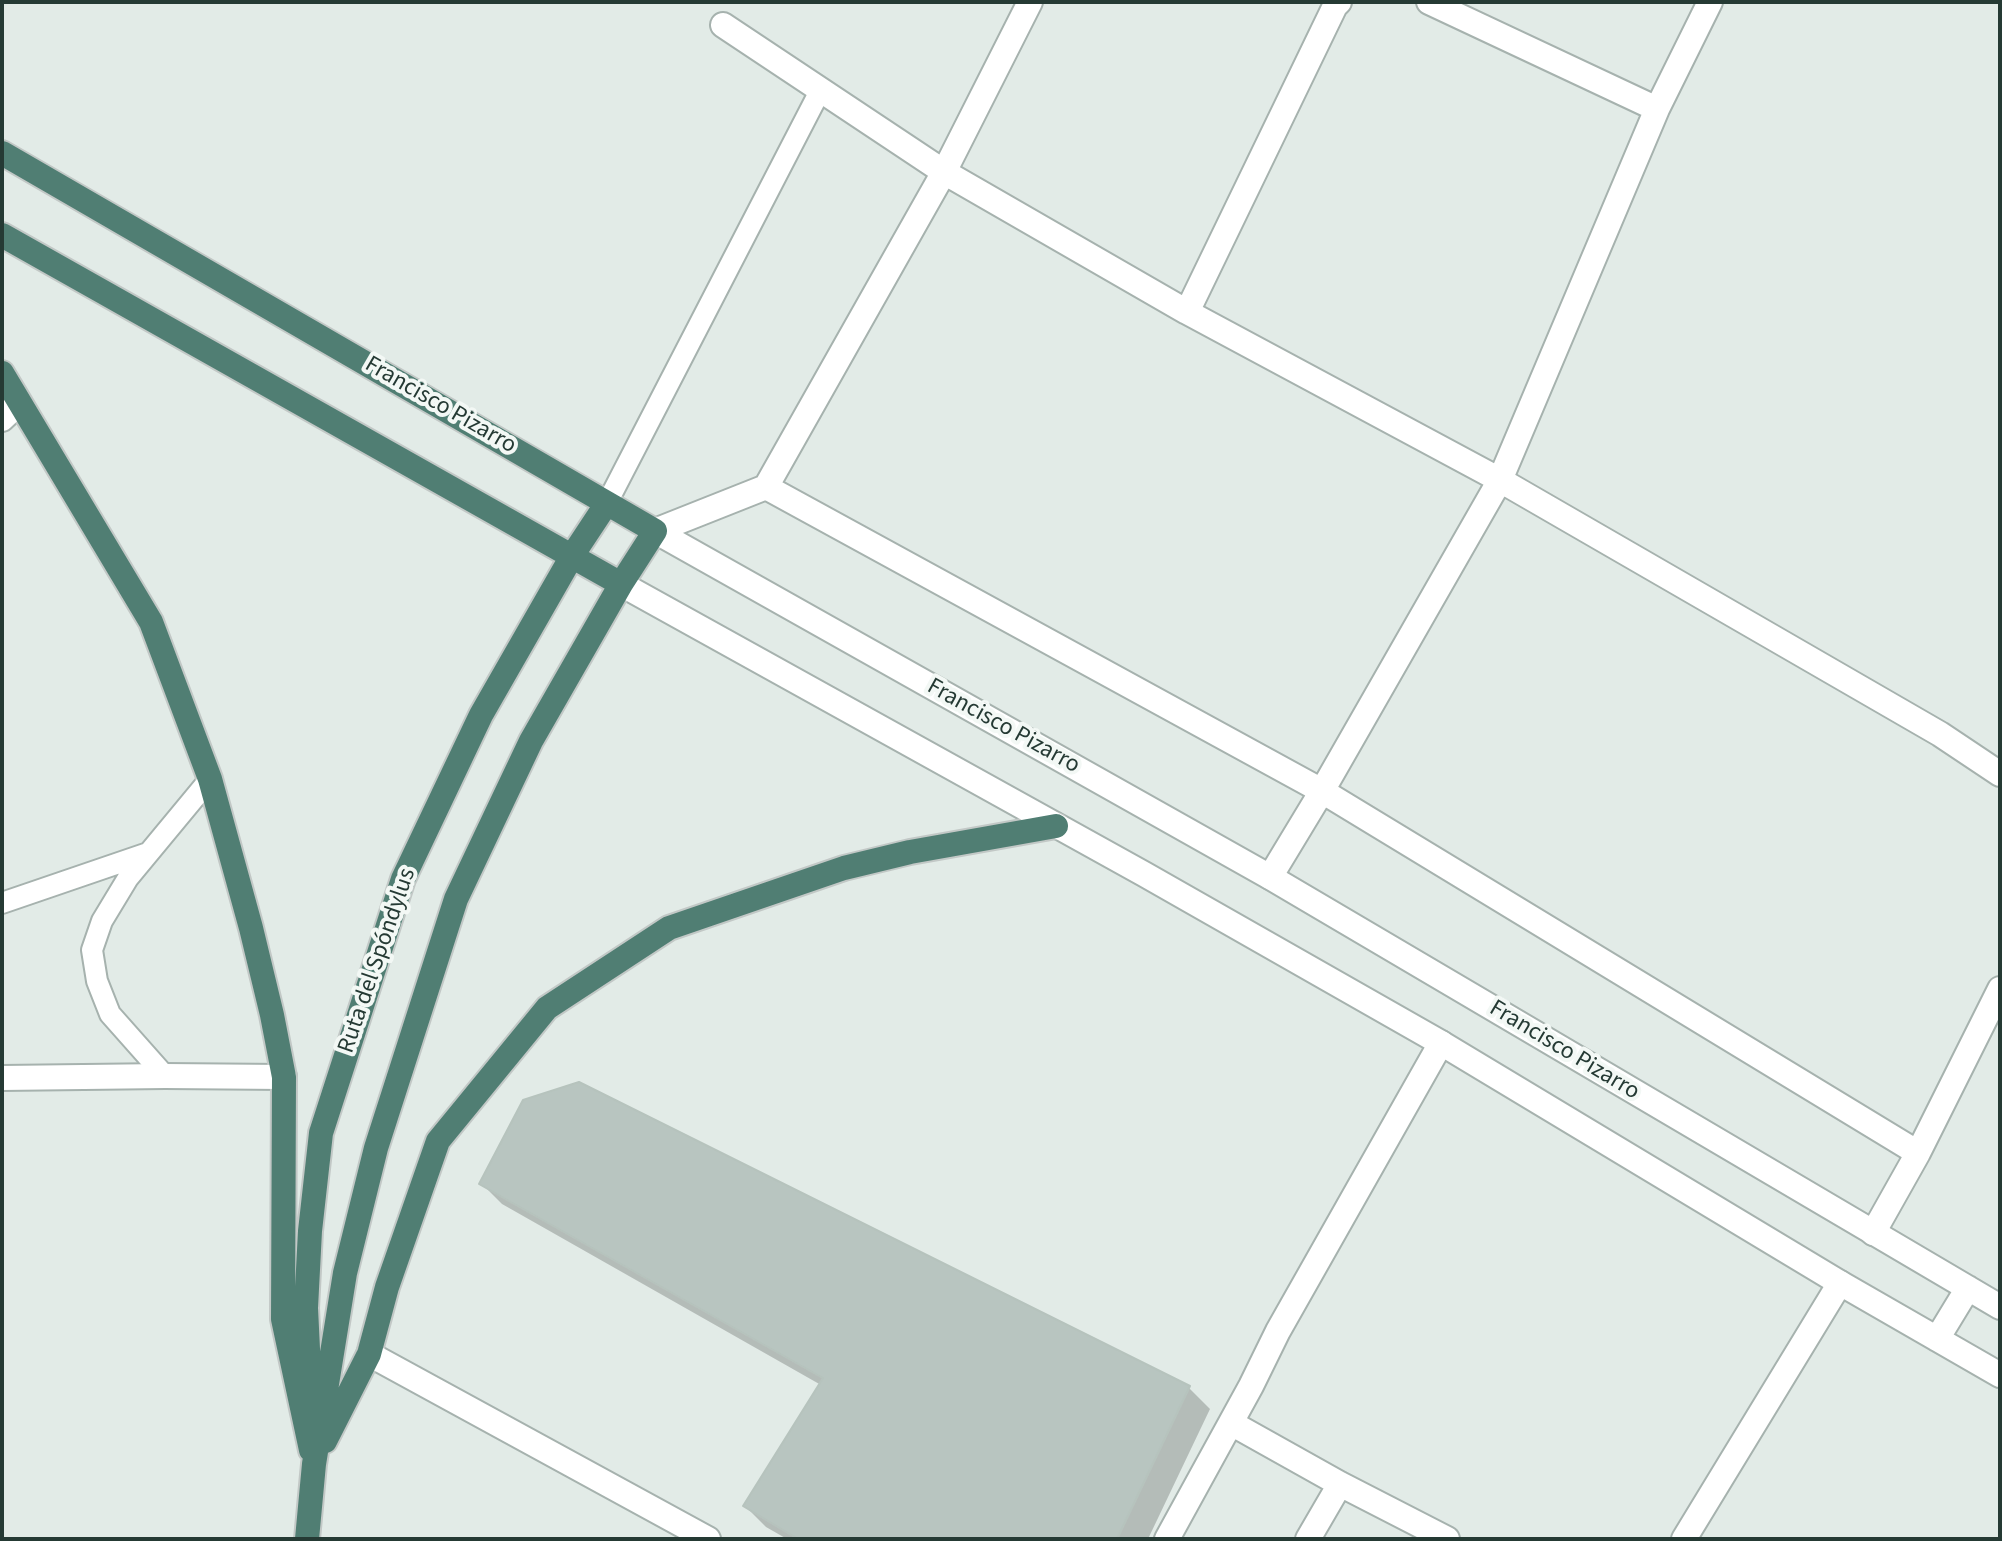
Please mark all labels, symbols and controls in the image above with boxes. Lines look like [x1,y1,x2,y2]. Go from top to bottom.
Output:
street label: Francisco Pizarro [359,351,521,461]
street label: Francisco Pizarro [922,673,1084,781]
street label: Ruta del Spóndylus [333,865,423,1057]
street label: Francisco Pizarro [1484,995,1644,1107]

